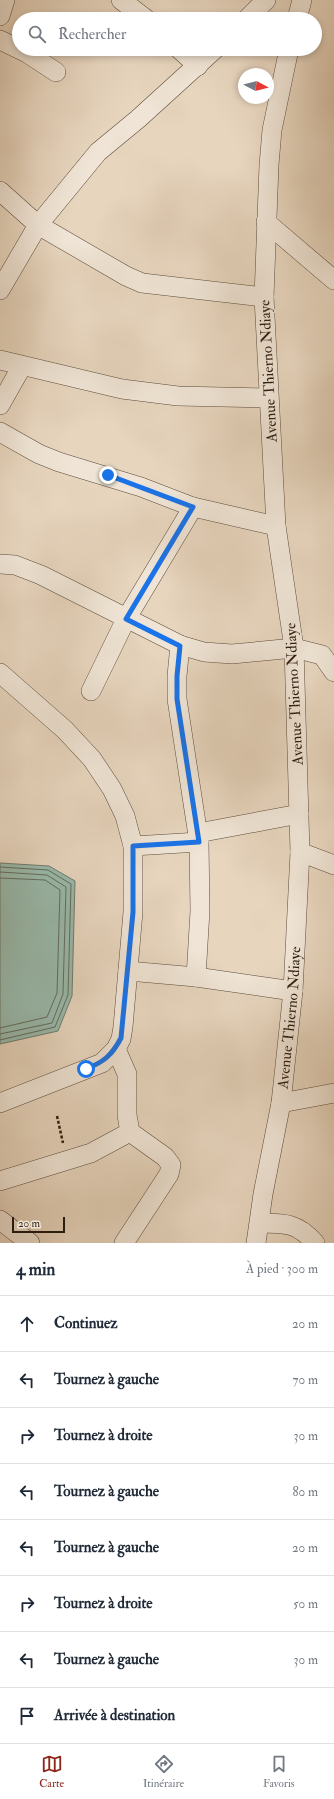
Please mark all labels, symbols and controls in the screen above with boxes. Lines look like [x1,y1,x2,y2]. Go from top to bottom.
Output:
search box [12,12,322,56]
icon: search [26,23,48,45]
text: Rechercher [58,25,126,44]
north arrow [238,68,274,104]
street label: Avenue Thierno Ndiaye [255,299,282,444]
route end [99,466,117,484]
street label: Avenue Thierno Ndiaye [281,622,308,767]
street label: Avenue Thierno Ndiaye [273,946,305,1091]
route start [77,1060,95,1078]
scale bar [12,1215,65,1234]
text: 20 m [18,1217,40,1230]
text: 4 min [16,1259,55,1280]
text: À pied · 300 m [246,1261,318,1277]
icon: ahead [16,1313,38,1335]
text: Continuez [54,1314,118,1333]
text: 20 m [292,1316,318,1332]
icon: left [16,1369,38,1391]
text: Tournez à gauche [54,1370,159,1389]
text: 70 m [293,1372,318,1388]
icon: right [16,1425,38,1447]
text: Tournez à droite [54,1426,153,1445]
text: 30 m [294,1428,318,1444]
icon: left [16,1481,38,1503]
text: Tournez à gauche [54,1482,159,1501]
text: 80 m [292,1484,318,1500]
icon: left [16,1537,38,1559]
text: Tournez à gauche [54,1538,159,1557]
text: 20 m [292,1540,318,1556]
icon: right [16,1593,38,1615]
text: Tournez à droite [54,1594,153,1613]
text: 50 m [293,1596,318,1612]
icon: left [16,1649,38,1671]
text: Tournez à gauche [54,1650,159,1669]
text: 30 m [294,1652,318,1668]
icon: arrive [16,1705,38,1727]
text: Arrivée à destination [54,1706,175,1725]
tab: Carte [39,1753,64,1790]
tab: Itinéraire [143,1753,184,1790]
tab: Favoris [263,1753,295,1790]

